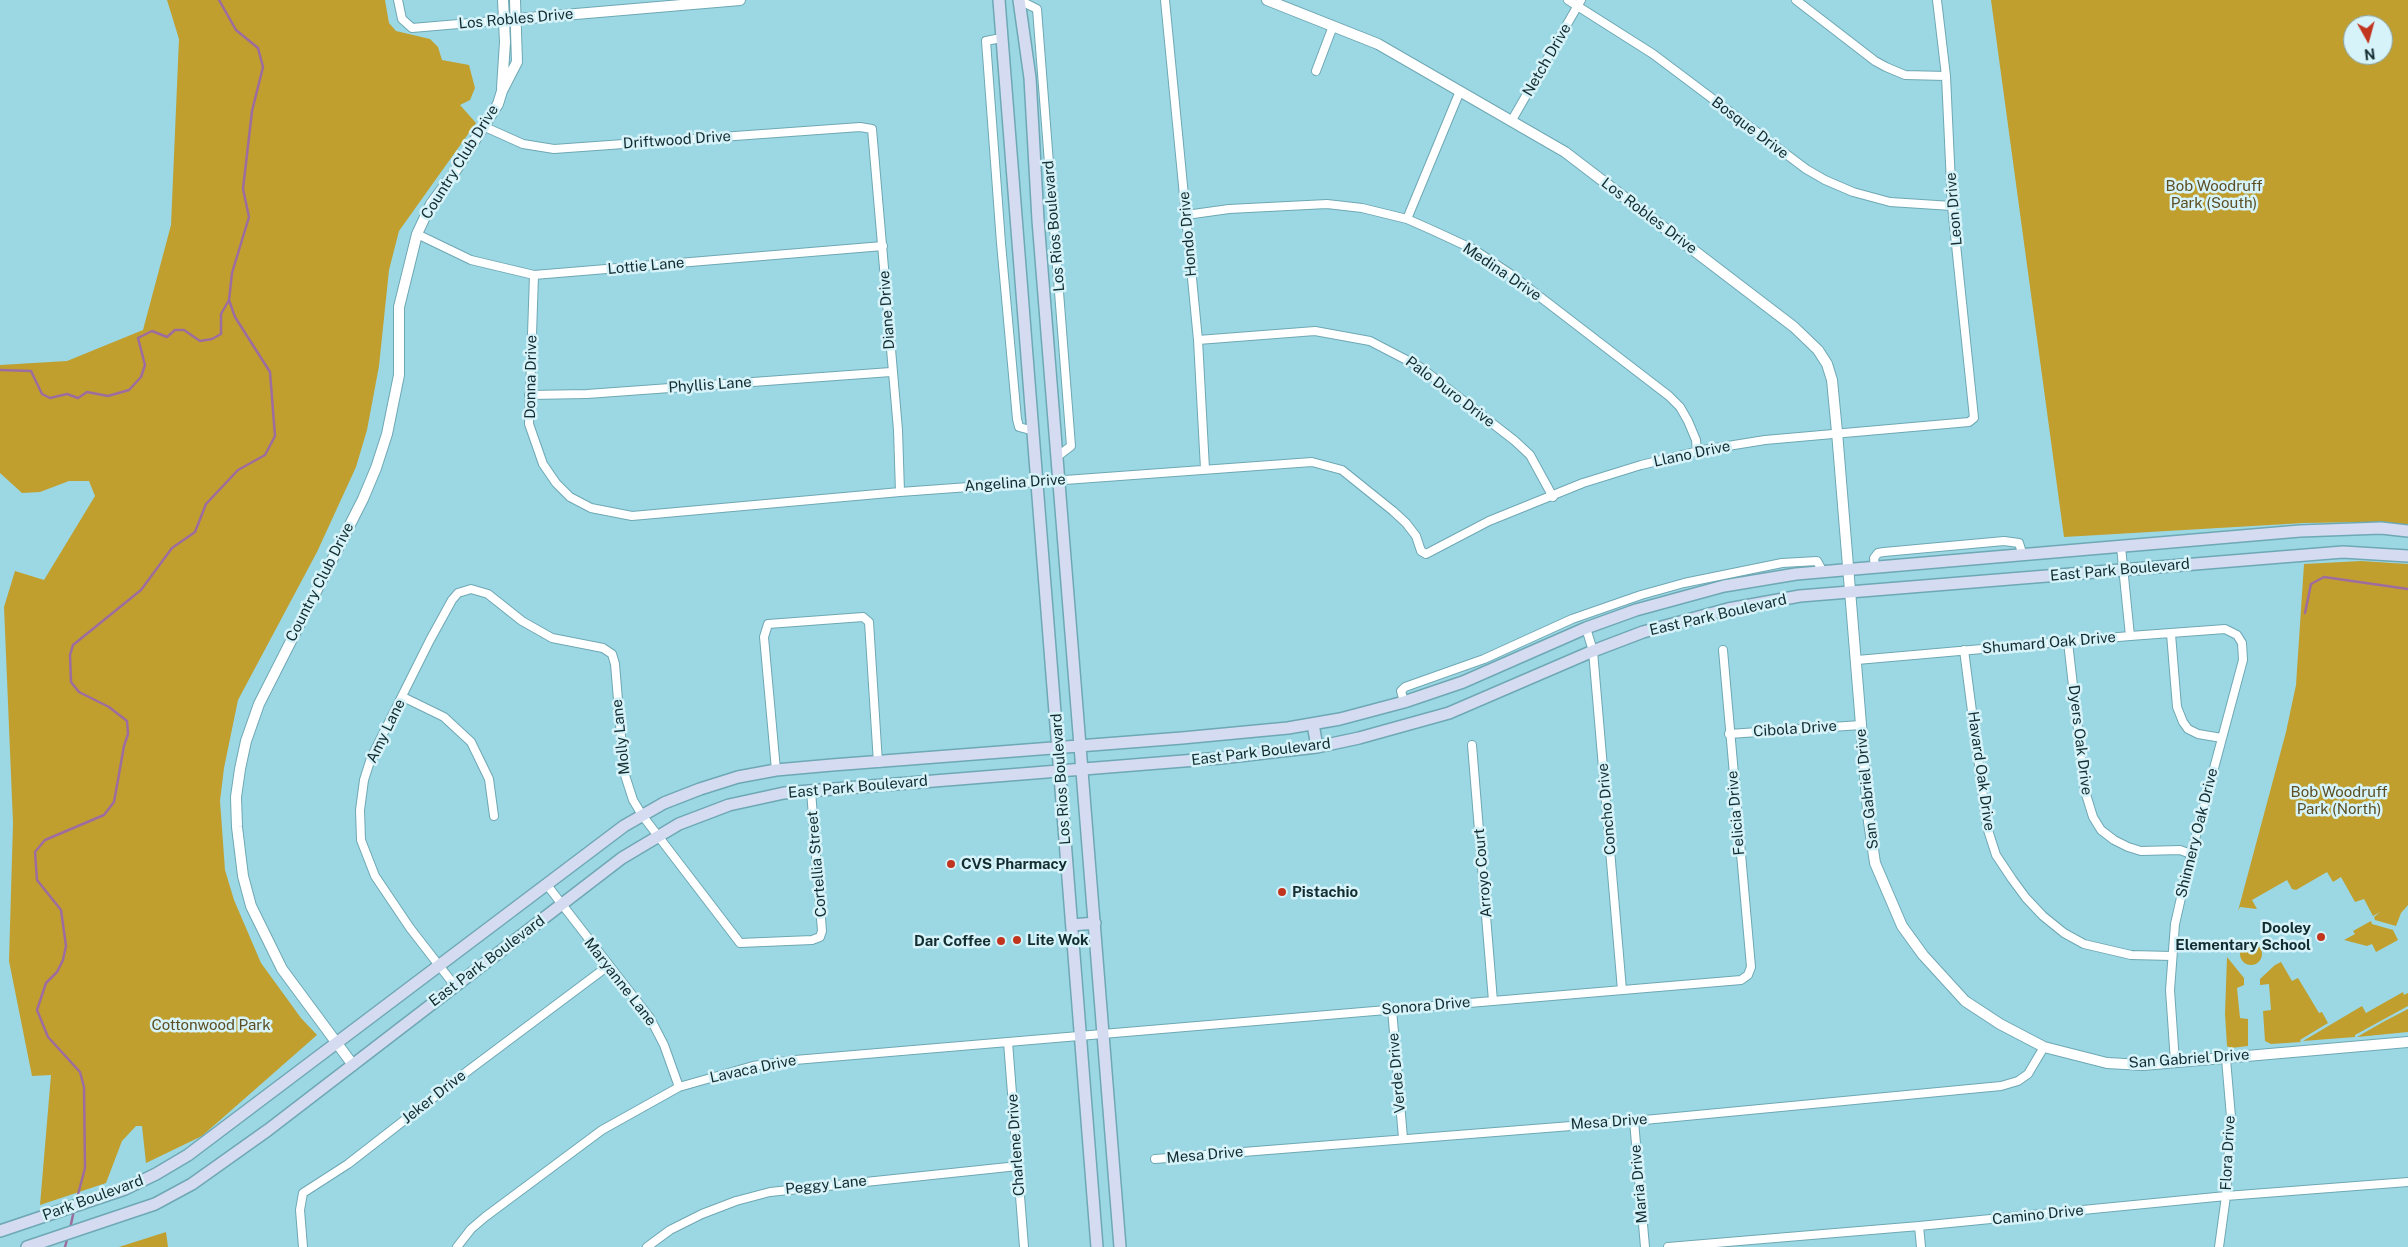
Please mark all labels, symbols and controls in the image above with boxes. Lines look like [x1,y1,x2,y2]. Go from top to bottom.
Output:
street label: Los Robles Drive [458,5,574,33]
north arrow [2343,15,2393,65]
street label: Netch Drive [1519,20,1575,100]
text: N [2363,45,2376,63]
street label: Bosque Drive [1708,93,1792,163]
street label: Country Club Drive [418,102,502,222]
street label: Driftwood Drive [622,127,732,153]
street label: Los Rios Boulevard [1039,160,1069,292]
street label: Leon Drive [1942,172,1966,246]
street label: Los Robles Drive [1598,174,1700,258]
park label: Bob Woodruff Park (South) [2166,177,2262,212]
street label: Hondo Drive [1175,191,1201,277]
street label: Medina Drive [1459,239,1545,305]
street label: Lottie Lane [607,254,685,278]
street label: Diane Drive [875,270,899,350]
street label: Donna Drive [521,335,541,419]
street label: Palo Duro Drive [1402,353,1498,431]
street label: Phyllis Lane [668,373,752,397]
street label: Llano Drive [1652,437,1732,471]
street label: Angelina Drive [964,470,1066,496]
street label: Country Club Drive [282,519,358,645]
street label: East Park Boulevard [2049,555,2191,585]
street label: East Park Boulevard [1648,590,1788,640]
street label: Shumard Oak Drive [1981,628,2117,658]
street label: Dyers Oak Drive [2064,684,2096,796]
street label: Amy Lane [363,696,409,766]
street label: Molly Lane [608,698,634,776]
street label: Havard Oak Drive [1964,710,1998,832]
street label: Los Rios Boulevard [1047,713,1075,845]
street label: Cibola Drive [1753,717,1837,741]
street label: San Gabriel Drive [1852,728,1882,850]
street label: East Park Boulevard [1190,735,1332,769]
street label: Concho Drive [1594,762,1620,856]
street label: Shinnery Oak Drive [2172,766,2222,900]
street label: Felicia Drive [1723,770,1749,856]
street label: East Park Boulevard [787,772,929,802]
park label: Bob Woodruff Park (North) [2291,783,2387,818]
street label: Cortellia Street [803,810,831,918]
street label: Arroyo Court [1470,828,1496,918]
place label: CVS Pharmacy [961,855,1067,873]
marker: CVS Pharmacy [945,858,957,870]
place label: Pistachio [1292,883,1358,901]
marker: Pistachio [1276,886,1288,898]
street label: East Park Boulevard [426,912,548,1010]
place label: Dooley Elementary School [2175,919,2311,954]
place label: Lite Wok [1027,931,1089,949]
marker: Dooley Elementary School [2315,931,2327,943]
place label: Dar Coffee [914,932,991,950]
street label: Maryanne Lane [580,934,660,1030]
marker: Lite Wok [1011,934,1023,946]
marker: Dar Coffee [995,935,1007,947]
street label: Sonora Drive [1381,993,1471,1019]
park label: Cottonwood Park [151,1016,271,1034]
street label: Verde Drive [1385,1032,1409,1114]
street label: San Gabriel Drive [2128,1046,2250,1072]
street label: Lavaca Drive [708,1051,798,1087]
street label: Jeker Drive [398,1066,470,1128]
street label: Charlene Drive [1003,1093,1029,1197]
street label: Mesa Drive [1570,1110,1648,1134]
street label: Flora Drive [2217,1115,2239,1191]
street label: Mesa Drive [1166,1143,1244,1167]
street label: Maria Drive [1627,1144,1651,1224]
street label: Park Boulevard [40,1171,146,1225]
street label: Peggy Lane [784,1172,868,1198]
street label: Camino Drive [1991,1201,2085,1229]

